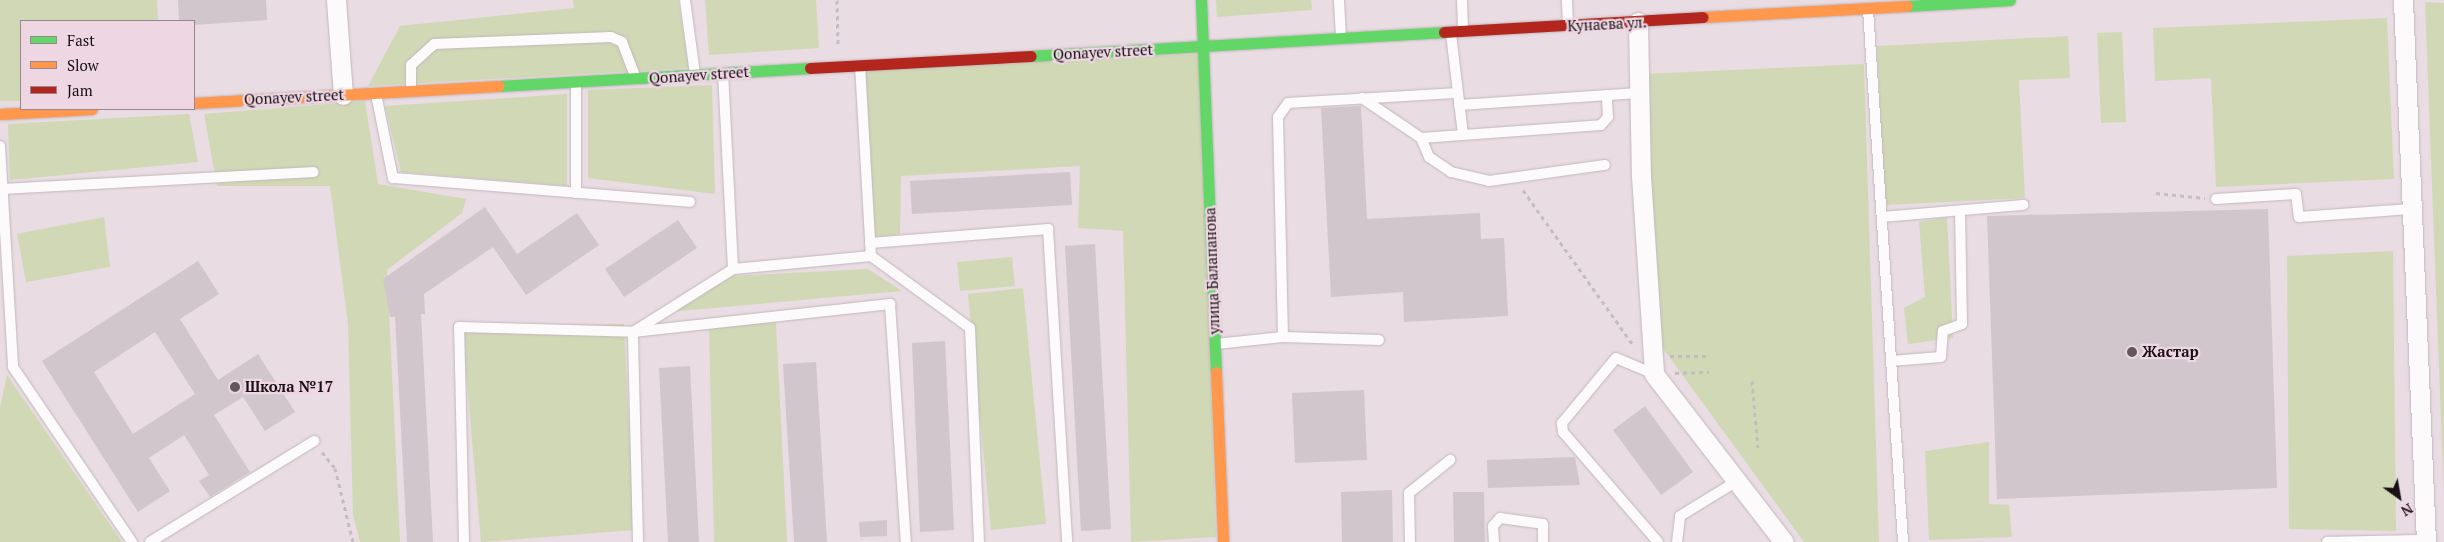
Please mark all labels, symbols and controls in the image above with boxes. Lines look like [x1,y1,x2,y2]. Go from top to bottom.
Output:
street label: Кунаева ул. [1567,13,1647,35]
legend [20,20,195,110]
text: Fast [67,30,95,50]
street label: Qonayev street [1053,40,1153,64]
text: Slow [67,55,99,75]
street label: Qonayev street [648,63,750,87]
text: Jam [67,80,93,100]
street label: Qonayev street [244,85,344,109]
street label: улица Балапанова [1201,207,1223,335]
place label: Жастар [2142,343,2199,361]
marker: Жастар [2126,346,2138,358]
place label: Школа №17 [245,378,333,396]
marker: Школа №17 [229,381,241,393]
north arrow [2374,472,2424,522]
text: N [2398,499,2417,521]

